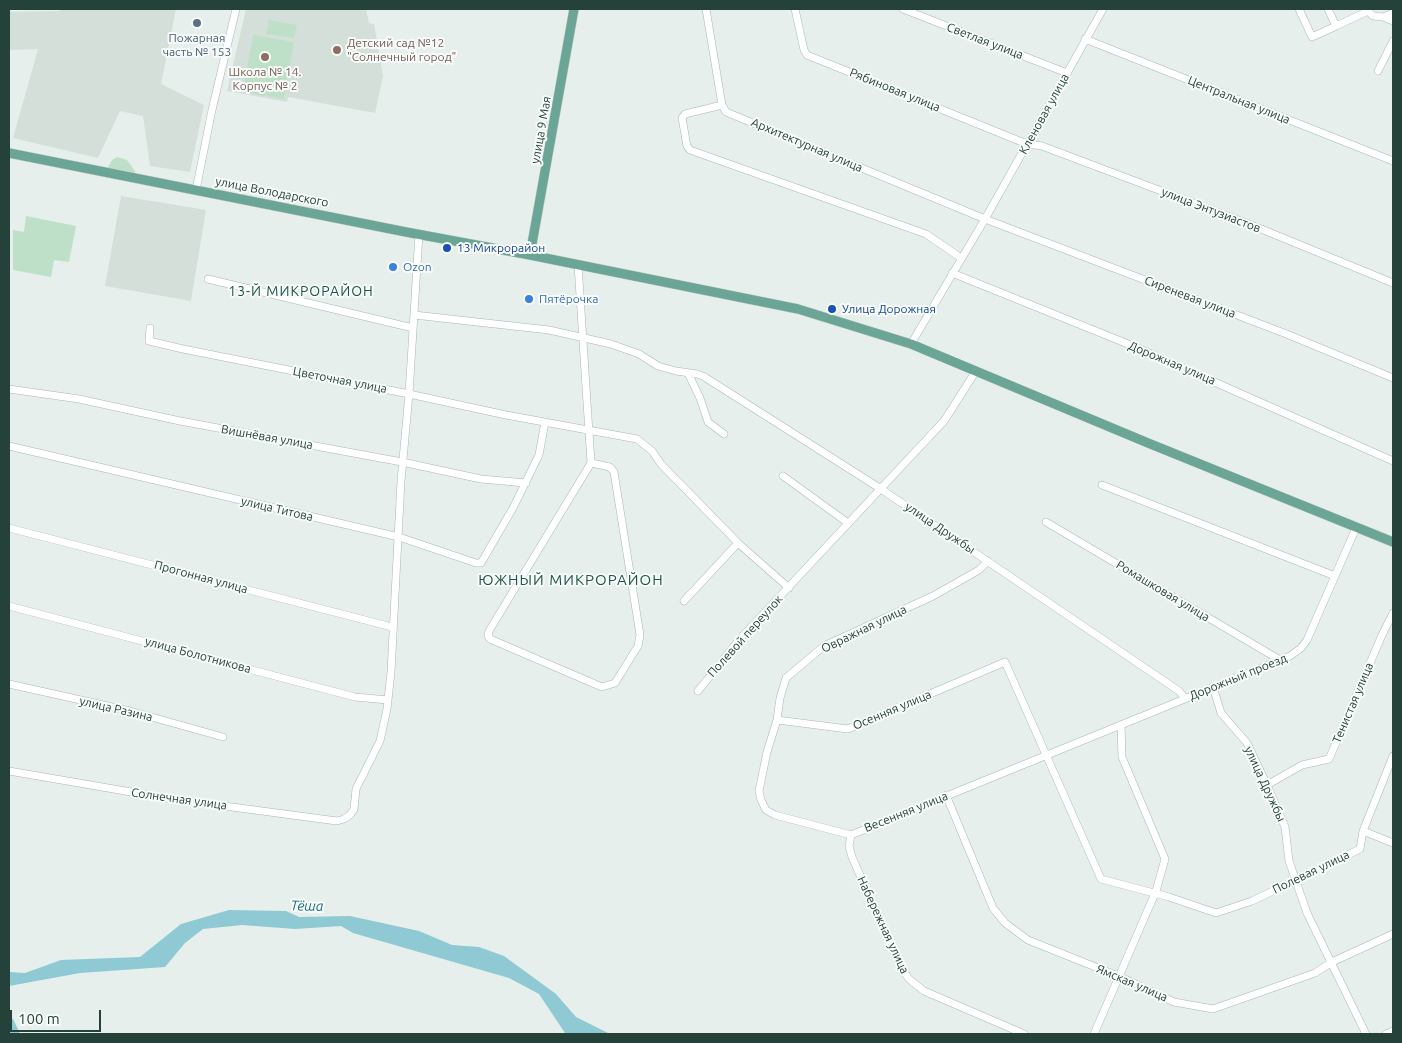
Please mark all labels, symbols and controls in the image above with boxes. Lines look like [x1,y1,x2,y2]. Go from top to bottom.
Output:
marker: Пожарная часть № 153 [191,17,203,29]
street label: Светлая улица [945,20,1025,62]
place label: Пожарная часть № 153 [163,31,231,59]
place label: Детский сад №12 "Солнечный город" [347,36,456,64]
marker: Детский сад №12 "Солнечный город" [331,44,343,56]
marker: Школа № 14. Корпус № 2 [259,51,271,63]
place label: Школа № 14. Корпус № 2 [229,65,301,93]
street label: Рябиновая улица [848,65,942,115]
street label: Кленовая улица [1016,71,1072,157]
street label: Центральная улица [1186,73,1292,127]
street label: улица 9 Мая [528,95,554,165]
street label: Архитектурная улица [749,115,865,175]
street label: улица Володарского [214,174,330,210]
street label: улица Энтузиастов [1159,184,1263,236]
place label: 13 Микрорайон [457,241,545,255]
marker: 13 Микрорайон [441,242,453,254]
place label: Ozon [403,260,432,274]
marker: Ozon [387,261,399,273]
street label: Сиреневая улица [1142,273,1238,321]
district label: 13-Й МИКРОРАЙОН [226,283,376,299]
place label: Пятёрочка [539,292,598,306]
marker: Пятёрочка [523,293,535,305]
place label: Улица Дорожная [842,302,936,316]
marker: Улица Дорожная [826,303,838,315]
street label: Дорожная улица [1126,338,1218,388]
street label: Цветочная улица [292,364,388,396]
street label: Вишнёвая улица [220,422,314,452]
street label: улица Титова [239,494,315,524]
street label: улица Дружбы [902,499,978,557]
street label: Ромашковая улица [1114,557,1212,625]
street label: Прогонная улица [153,558,249,596]
district label: ЮЖНЫЙ МИКРОРАЙОН [476,571,666,589]
street label: Полевой переулок [704,592,786,680]
street label: Овражная улица [819,602,909,656]
street label: улица Болотникова [143,634,253,676]
street label: Дорожный проезд [1187,651,1289,703]
street label: Тенистая улица [1330,661,1376,745]
street label: Осенняя улица [851,687,933,733]
street label: улица Разина [78,694,154,724]
street label: улица Дружбы [1241,744,1289,824]
street label: Солнечная улица [130,785,228,813]
street label: Весенняя улица [862,789,950,835]
street label: Полевая улица [1270,847,1352,897]
street label: Набережная улица [854,874,912,976]
water label: Тёша [290,897,324,915]
street label: Ямская улица [1094,961,1170,1005]
scale bar [12,1000,104,1032]
text: 100 m [18,1010,60,1027]

